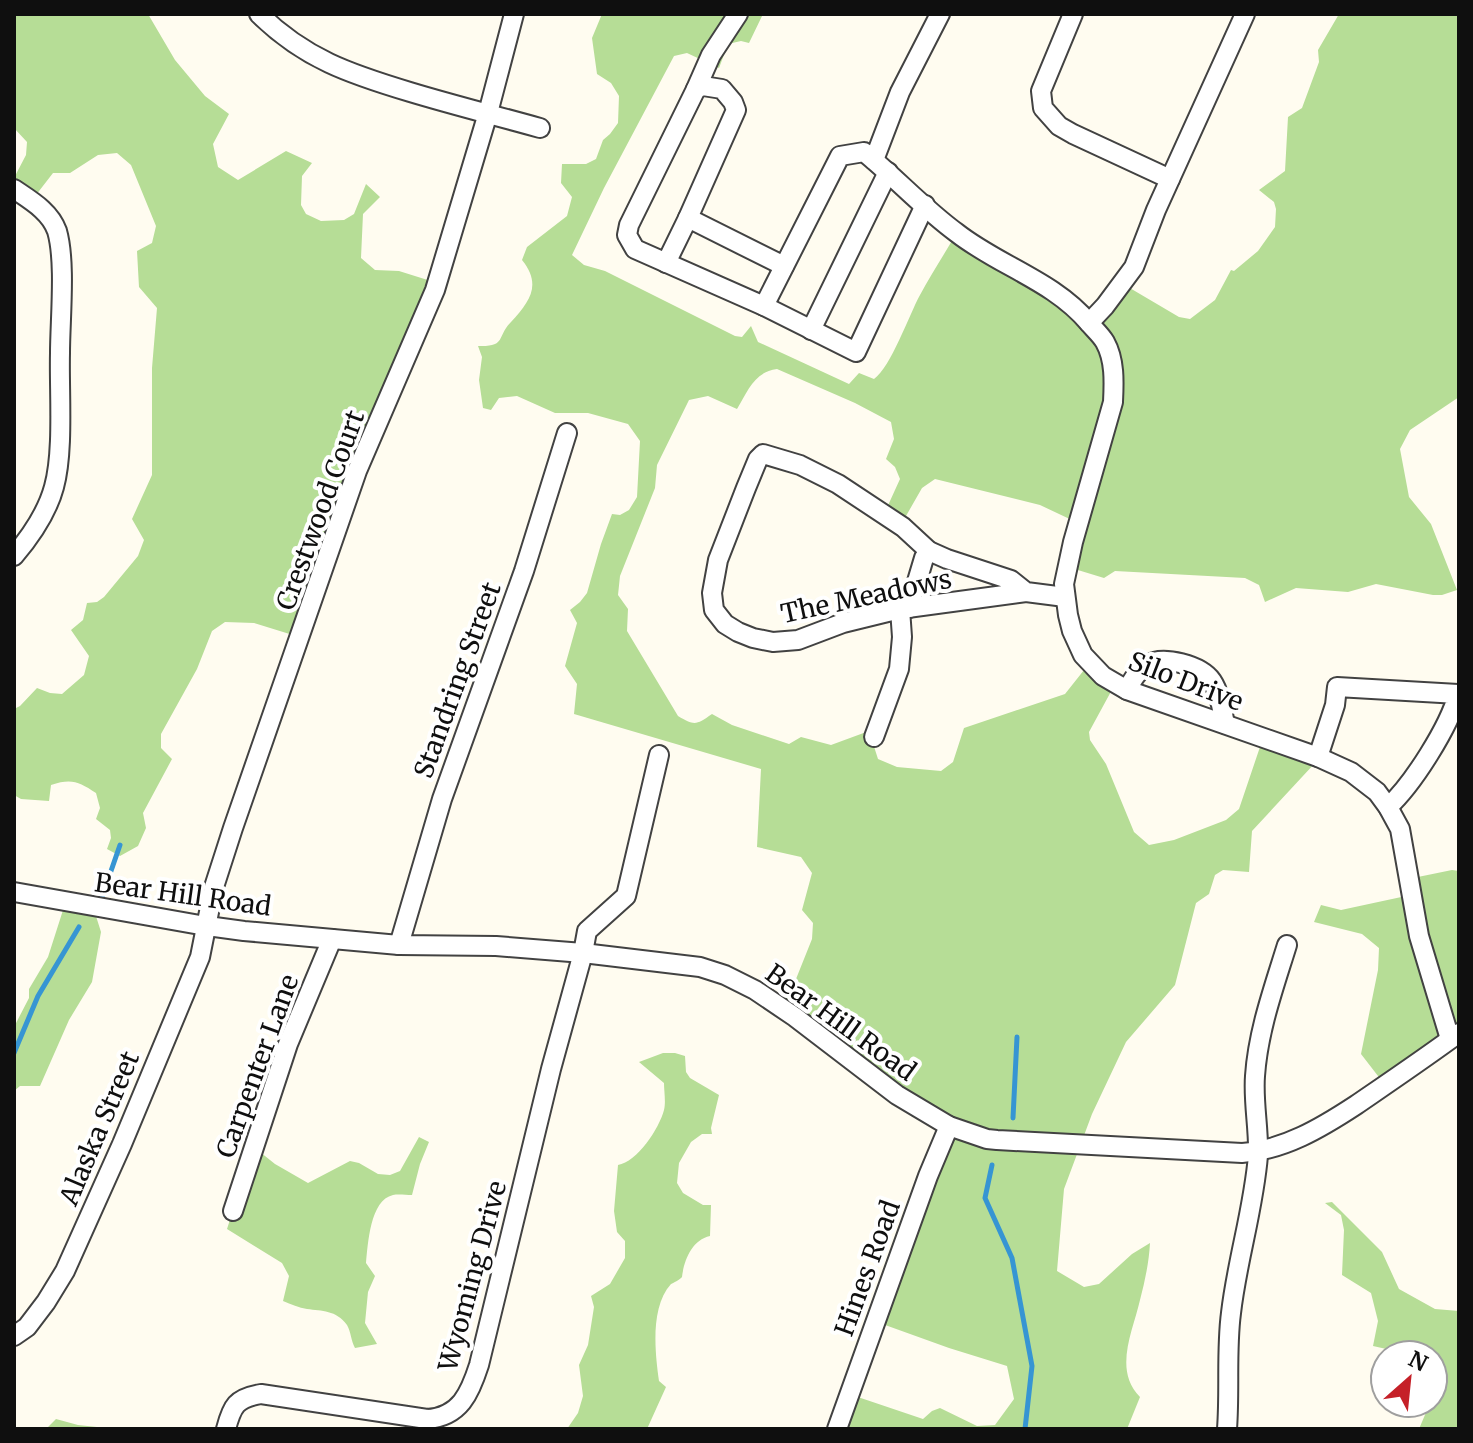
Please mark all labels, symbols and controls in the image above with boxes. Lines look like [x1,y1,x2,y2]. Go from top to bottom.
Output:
street label: Crestwood Court [269,406,371,614]
street label: The Meadows [778,562,954,630]
street label: Standring Street [406,578,508,782]
street label: Silo Drive [1124,644,1248,718]
street label: Bear Hill Road [93,865,274,923]
street label: Bear Hill Road [759,956,923,1088]
street label: Carpenter Lane [209,970,305,1162]
street label: Alaska Street [51,1046,146,1211]
street label: Wyoming Drive [430,1177,513,1376]
street label: Hines Road [827,1195,907,1340]
north arrow [1369,1339,1449,1419]
text: N [1404,1345,1433,1378]

